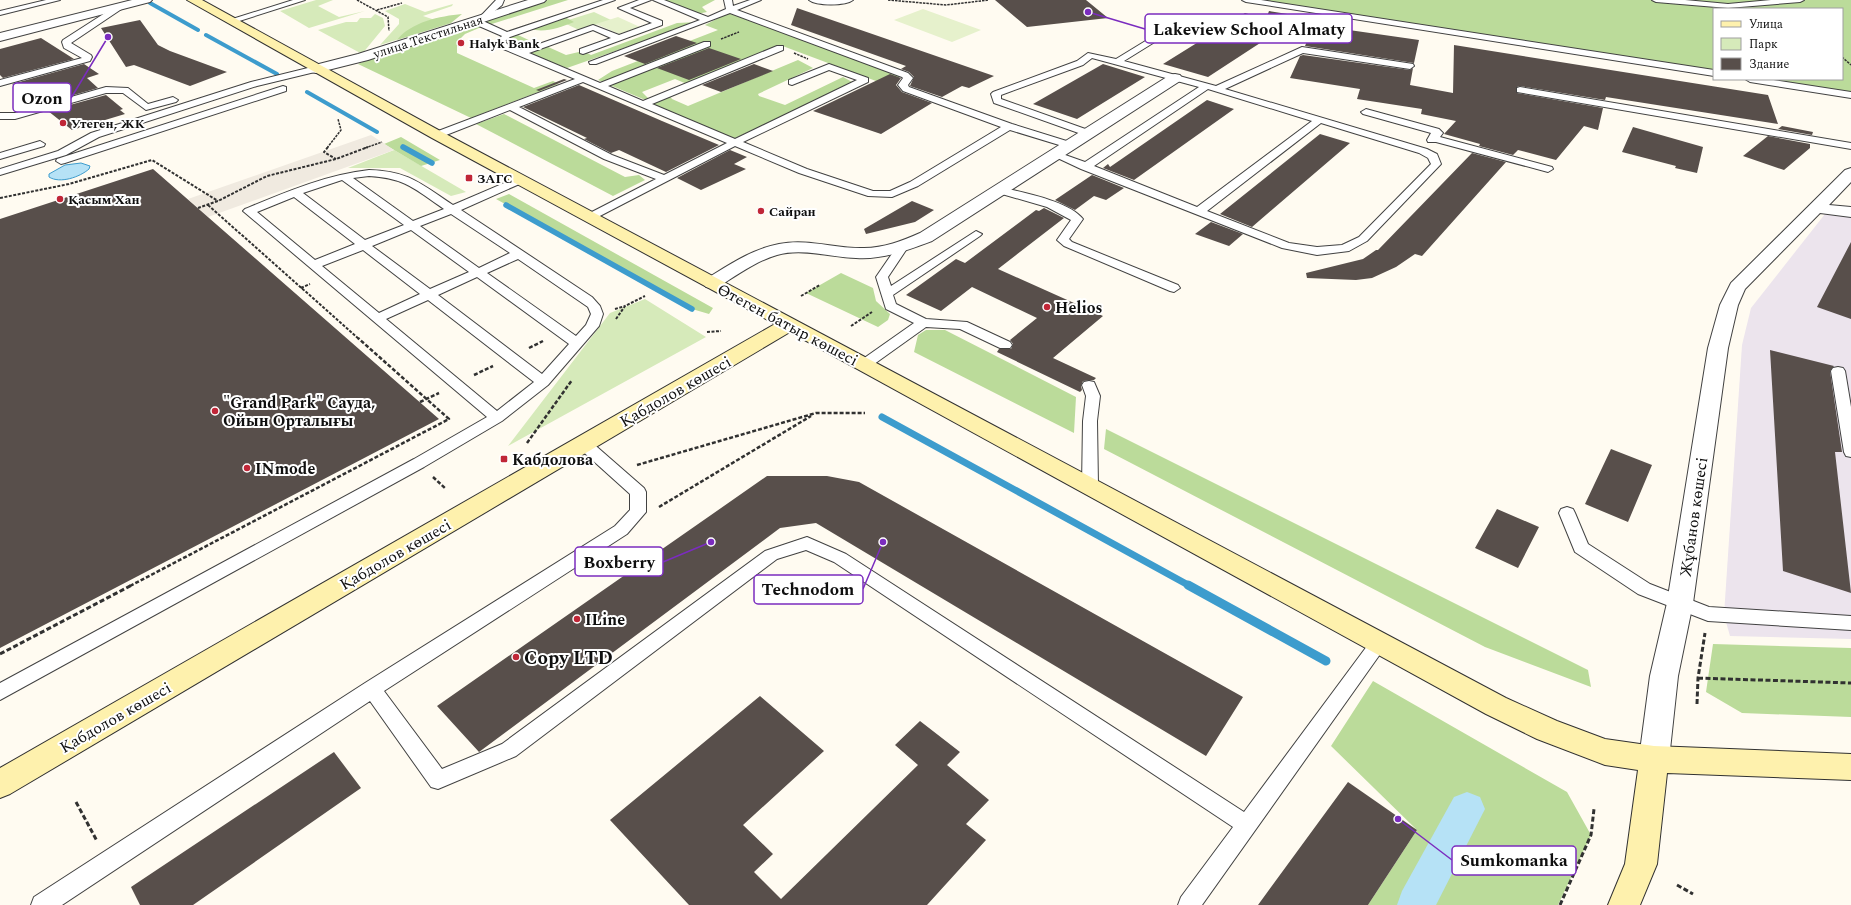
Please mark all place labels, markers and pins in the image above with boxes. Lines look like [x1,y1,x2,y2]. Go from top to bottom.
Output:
callout: Lakeview School Almaty [1145,14,1352,43]
place label: Halyk Bank [469,34,540,54]
marker: Halyk Bank [456,38,466,48]
callout: Ozon [13,83,71,112]
place label: Утеген, ЖК [71,114,145,134]
marker: Утеген, ЖК [58,118,68,128]
place label: ЗАГС [477,169,513,189]
marker: ЗАГС [464,173,474,183]
place label: Қасым Хан [68,190,140,210]
marker: Қасым Хан [55,194,65,204]
place label: Сайран [769,202,816,222]
marker: Сайран [756,206,766,216]
place label: Helios [1055,296,1103,320]
marker: Helios [1042,302,1052,312]
place label: "Grand Park" Сауда, Ойын Орталығы [223,391,376,433]
marker: "Grand Park" Сауда, Ойын Орталығы [210,406,220,416]
place label: Кабдолова [512,448,594,472]
marker: Кабдолова [499,454,509,464]
place label: INmode [255,457,315,481]
marker: INmode [242,463,252,473]
callout: Boxberry [575,547,663,576]
callout: Technodom [754,575,863,604]
place label: ILine [585,608,625,632]
marker: ILine [572,614,582,624]
place label: Copy LTD [524,644,613,673]
marker: Copy LTD [511,652,521,662]
callout: Sumkomanka [1452,846,1576,875]

